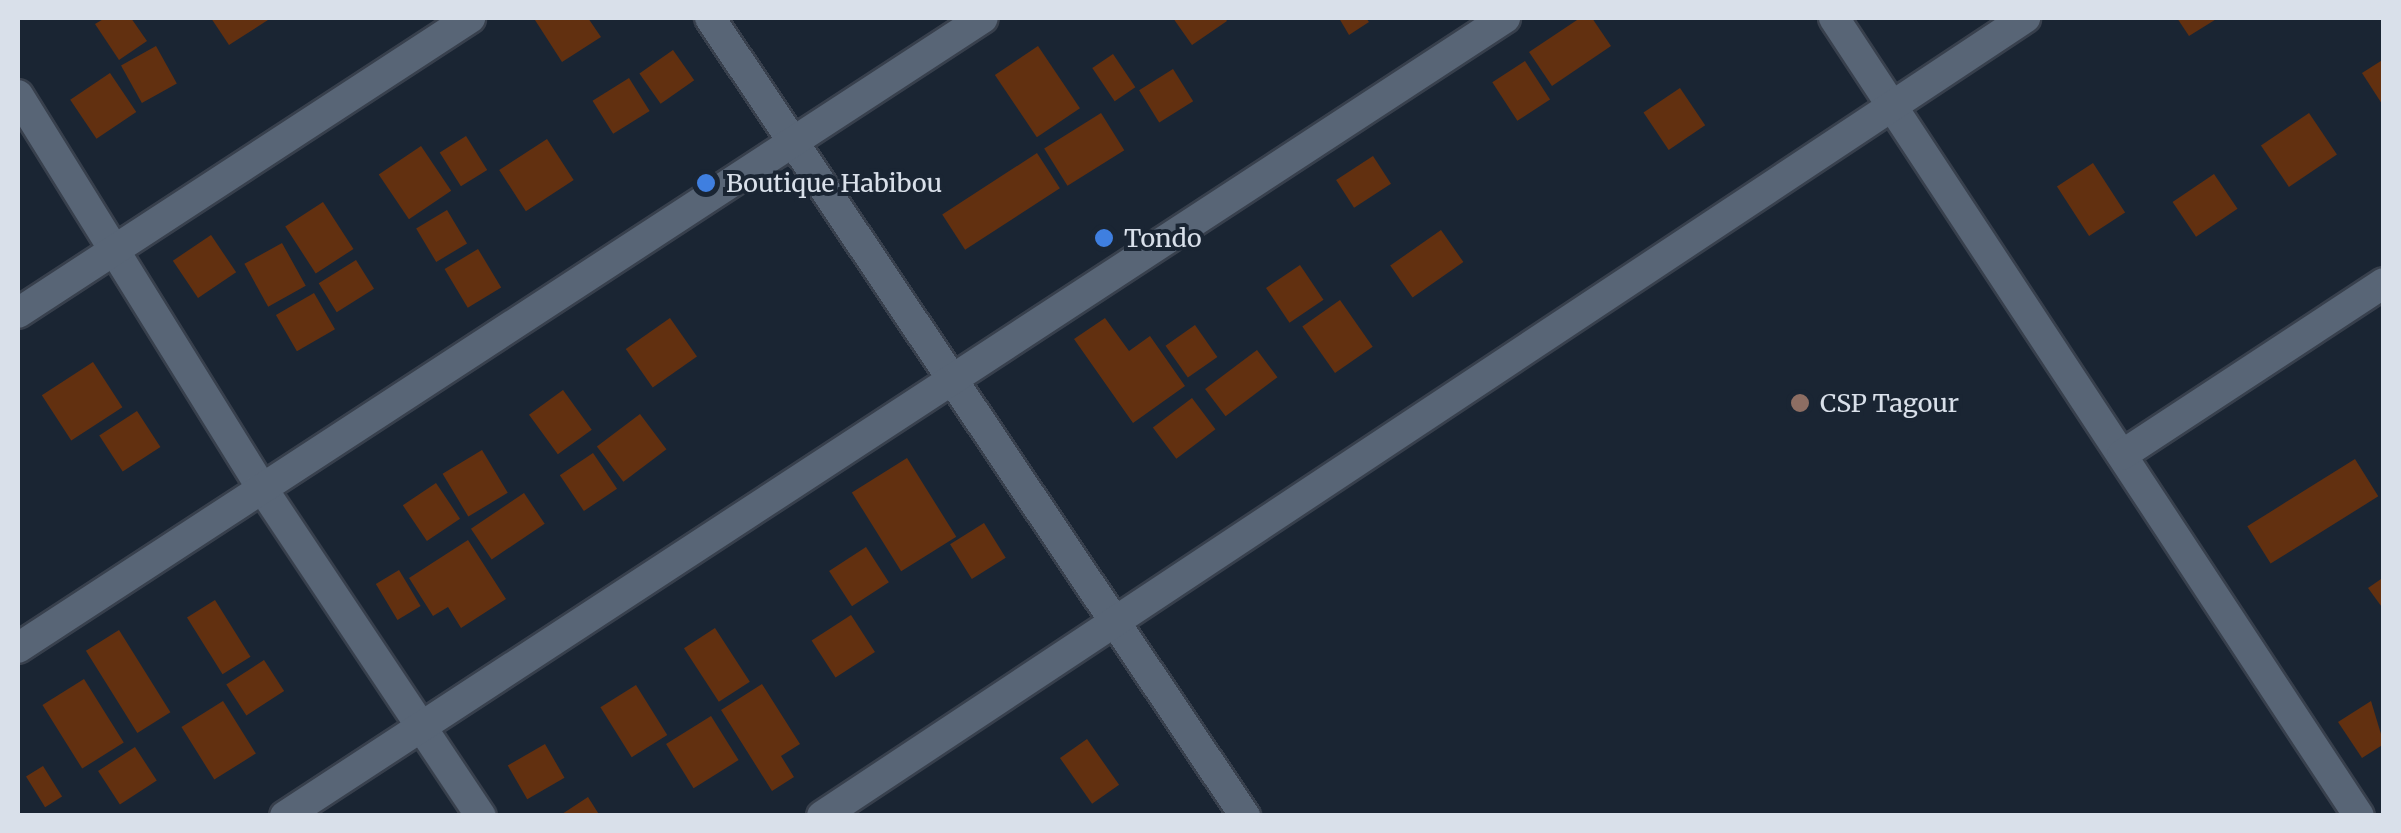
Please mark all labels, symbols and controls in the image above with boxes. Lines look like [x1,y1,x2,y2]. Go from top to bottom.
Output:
place label: Boutique Habibou [726,168,942,198]
marker: Boutique Habibou [695,172,717,194]
place label: Tondo [1124,223,1201,253]
marker: Tondo [1093,227,1115,249]
place label: CSP Tagour [1820,388,1959,418]
marker: CSP Tagour [1789,392,1811,414]

